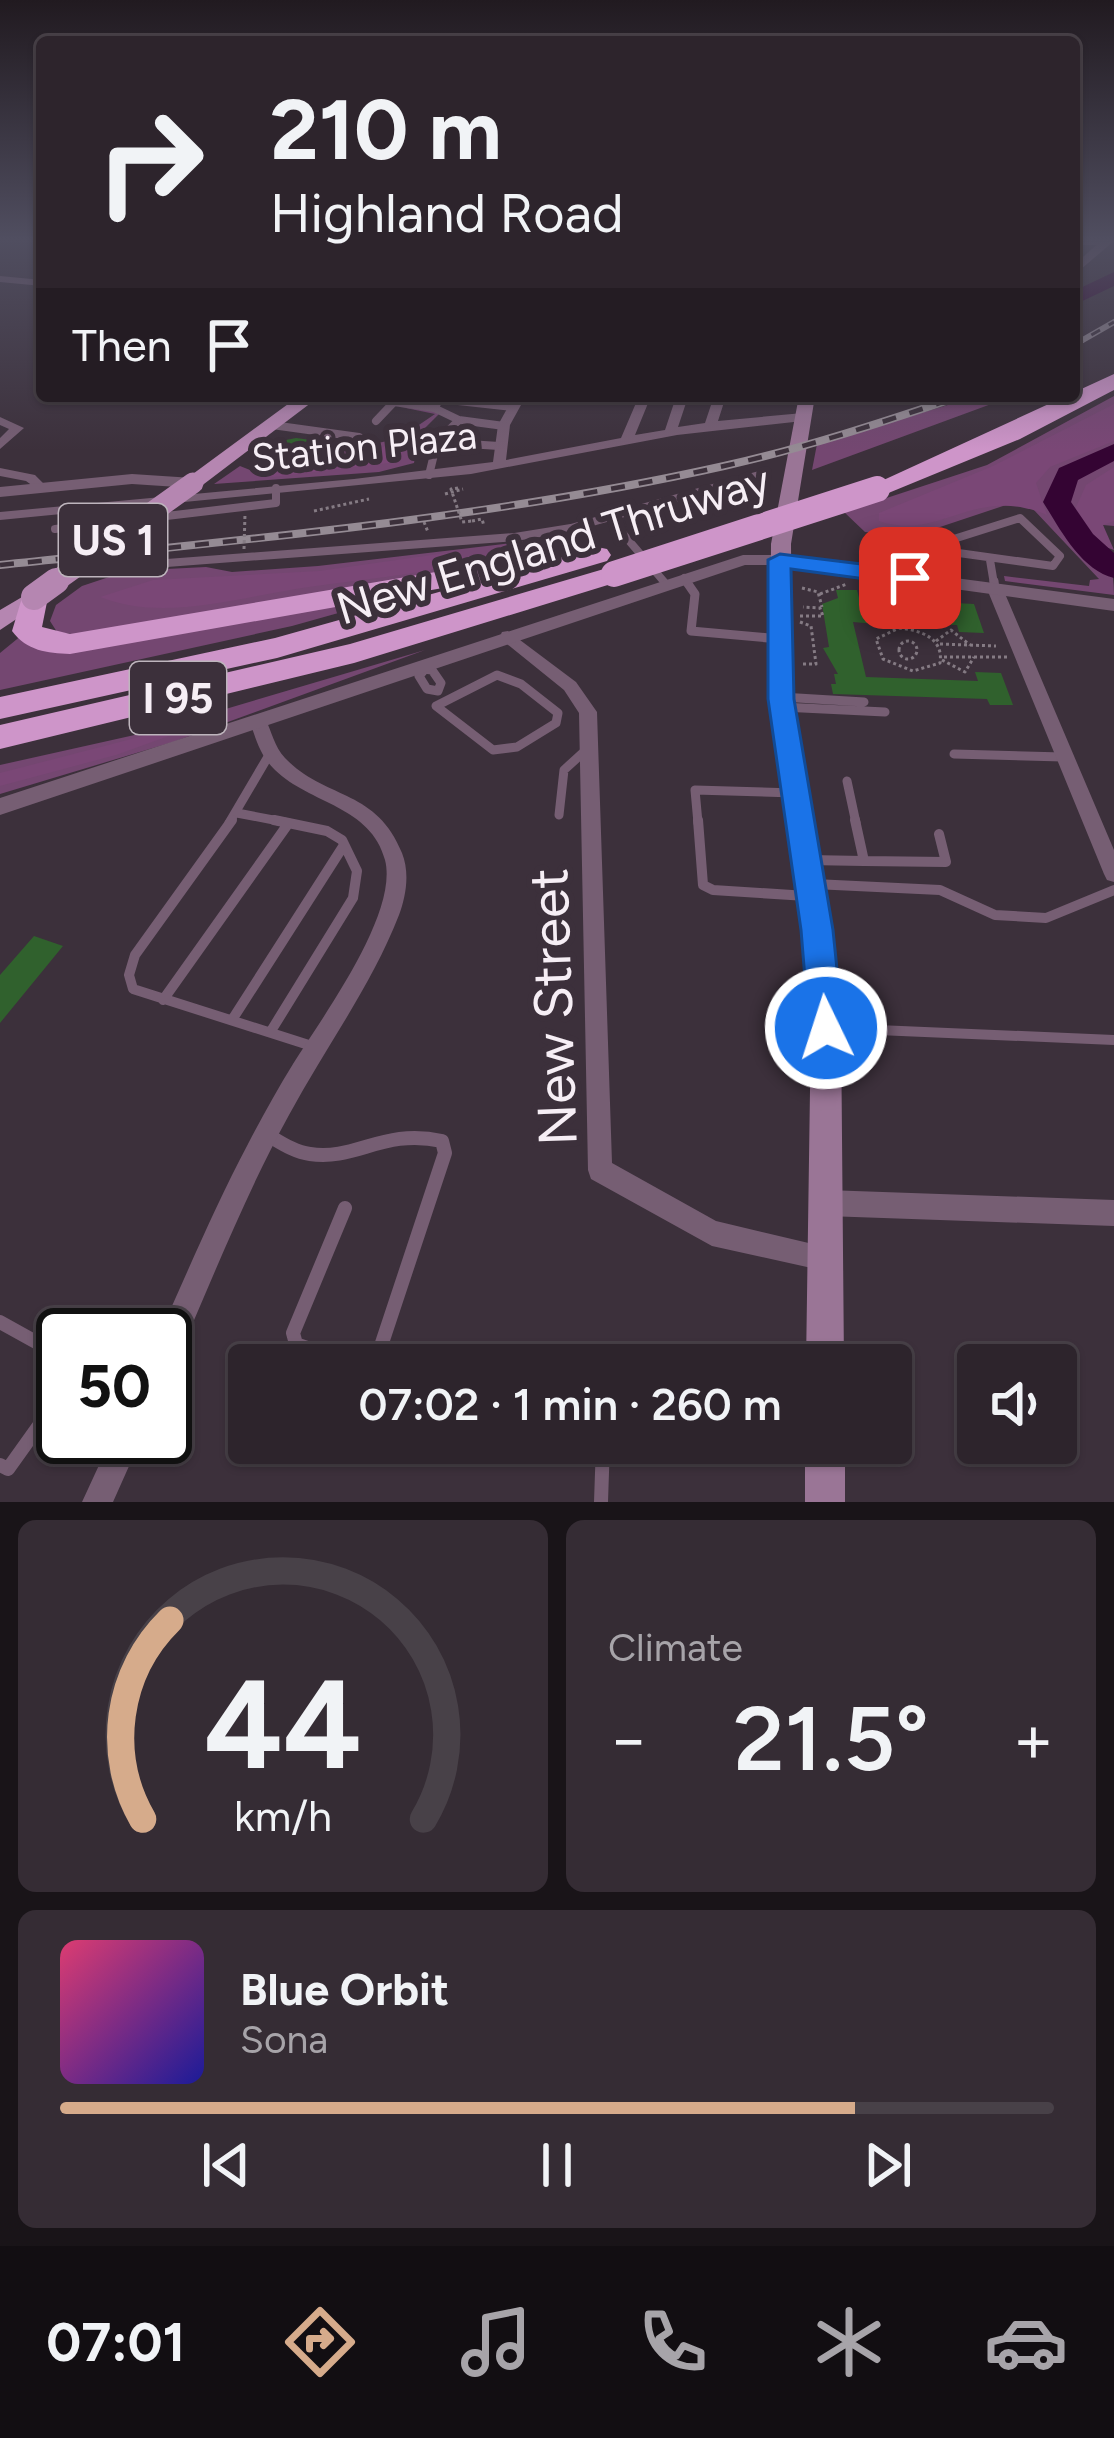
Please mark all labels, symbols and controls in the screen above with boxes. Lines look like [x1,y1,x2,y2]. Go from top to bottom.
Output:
text: 210 m [270,79,502,180]
icon: right [72,84,228,240]
text: Highland Road [270,181,624,246]
icon: arrive [196,312,262,378]
text: Then [72,318,172,372]
street label: Station Plaza [249,411,479,482]
street label: New England Thruway [330,452,776,636]
road number: US 1 [59,504,167,576]
pin [859,527,961,629]
icon: arrive [877,545,943,611]
road number: I 95 [130,662,226,734]
street label: New Street [516,867,591,1147]
position arrow [763,965,889,1091]
speed limit sign: 50 [36,1308,192,1464]
map controls [957,1344,1077,1464]
button: sound [957,1344,1077,1464]
text: 07:02 · 1 min · 260 m [358,1377,782,1431]
text: Climate [608,1624,743,1671]
text: 44 [204,1649,362,1799]
text: 21.5° [733,1684,929,1793]
text: − [608,1699,649,1779]
text: + [1013,1699,1054,1779]
text: km/h [234,1790,332,1842]
text: Blue Orbit [240,1962,449,2016]
text: Sona [240,2016,328,2063]
icon: previous [193,2132,259,2198]
icon: pause [524,2132,590,2198]
icon: next [855,2132,921,2198]
icon: directions [278,2300,362,2384]
icon: music [454,2300,538,2384]
icon: phone [631,2300,715,2384]
icon: climate [807,2300,891,2384]
icon: car [984,2300,1068,2384]
text: 07:01 [46,2310,185,2375]

